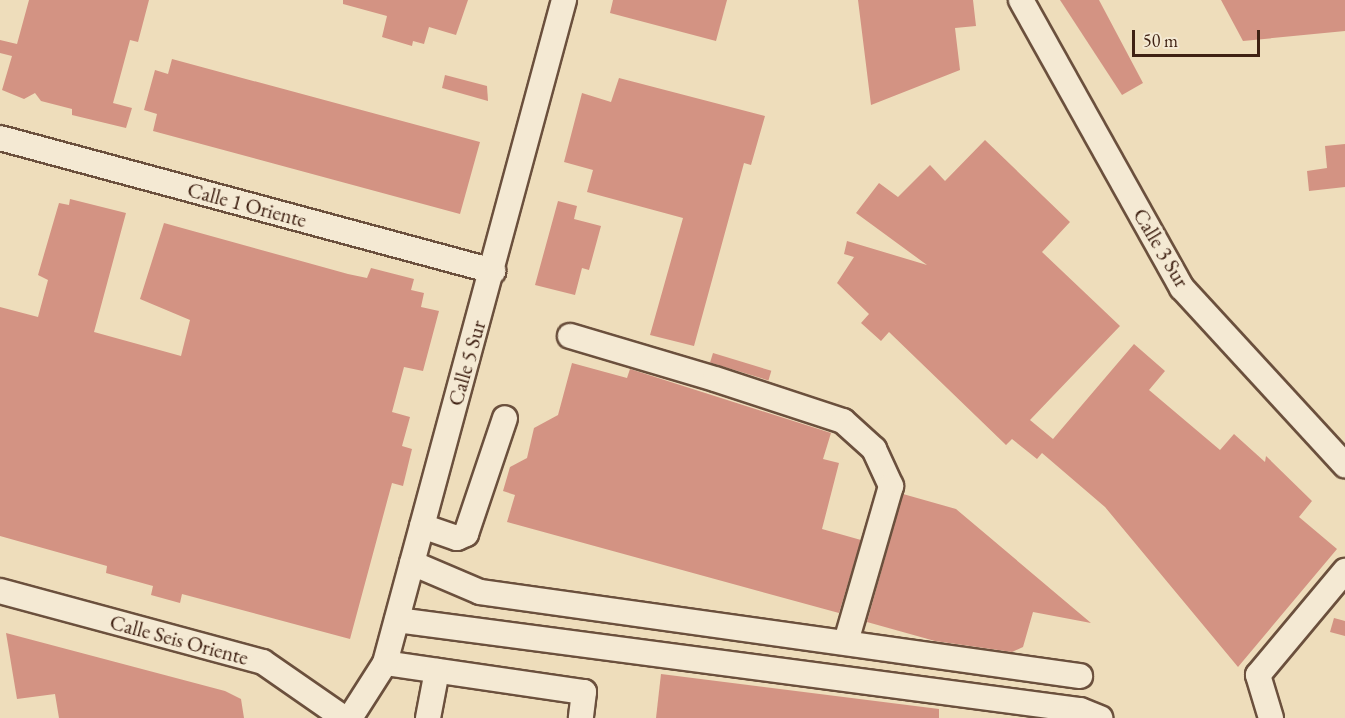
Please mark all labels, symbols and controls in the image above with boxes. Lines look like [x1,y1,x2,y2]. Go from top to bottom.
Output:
scale bar [1135,18,1262,56]
text: 50 m [1143,29,1178,52]
street label: Calle 1 Oriente [185,177,309,233]
street label: Calle 3 Sur [1128,204,1194,292]
street label: Calle 5 Sur [443,317,491,409]
street label: Calle Seis Oriente [107,609,251,671]

